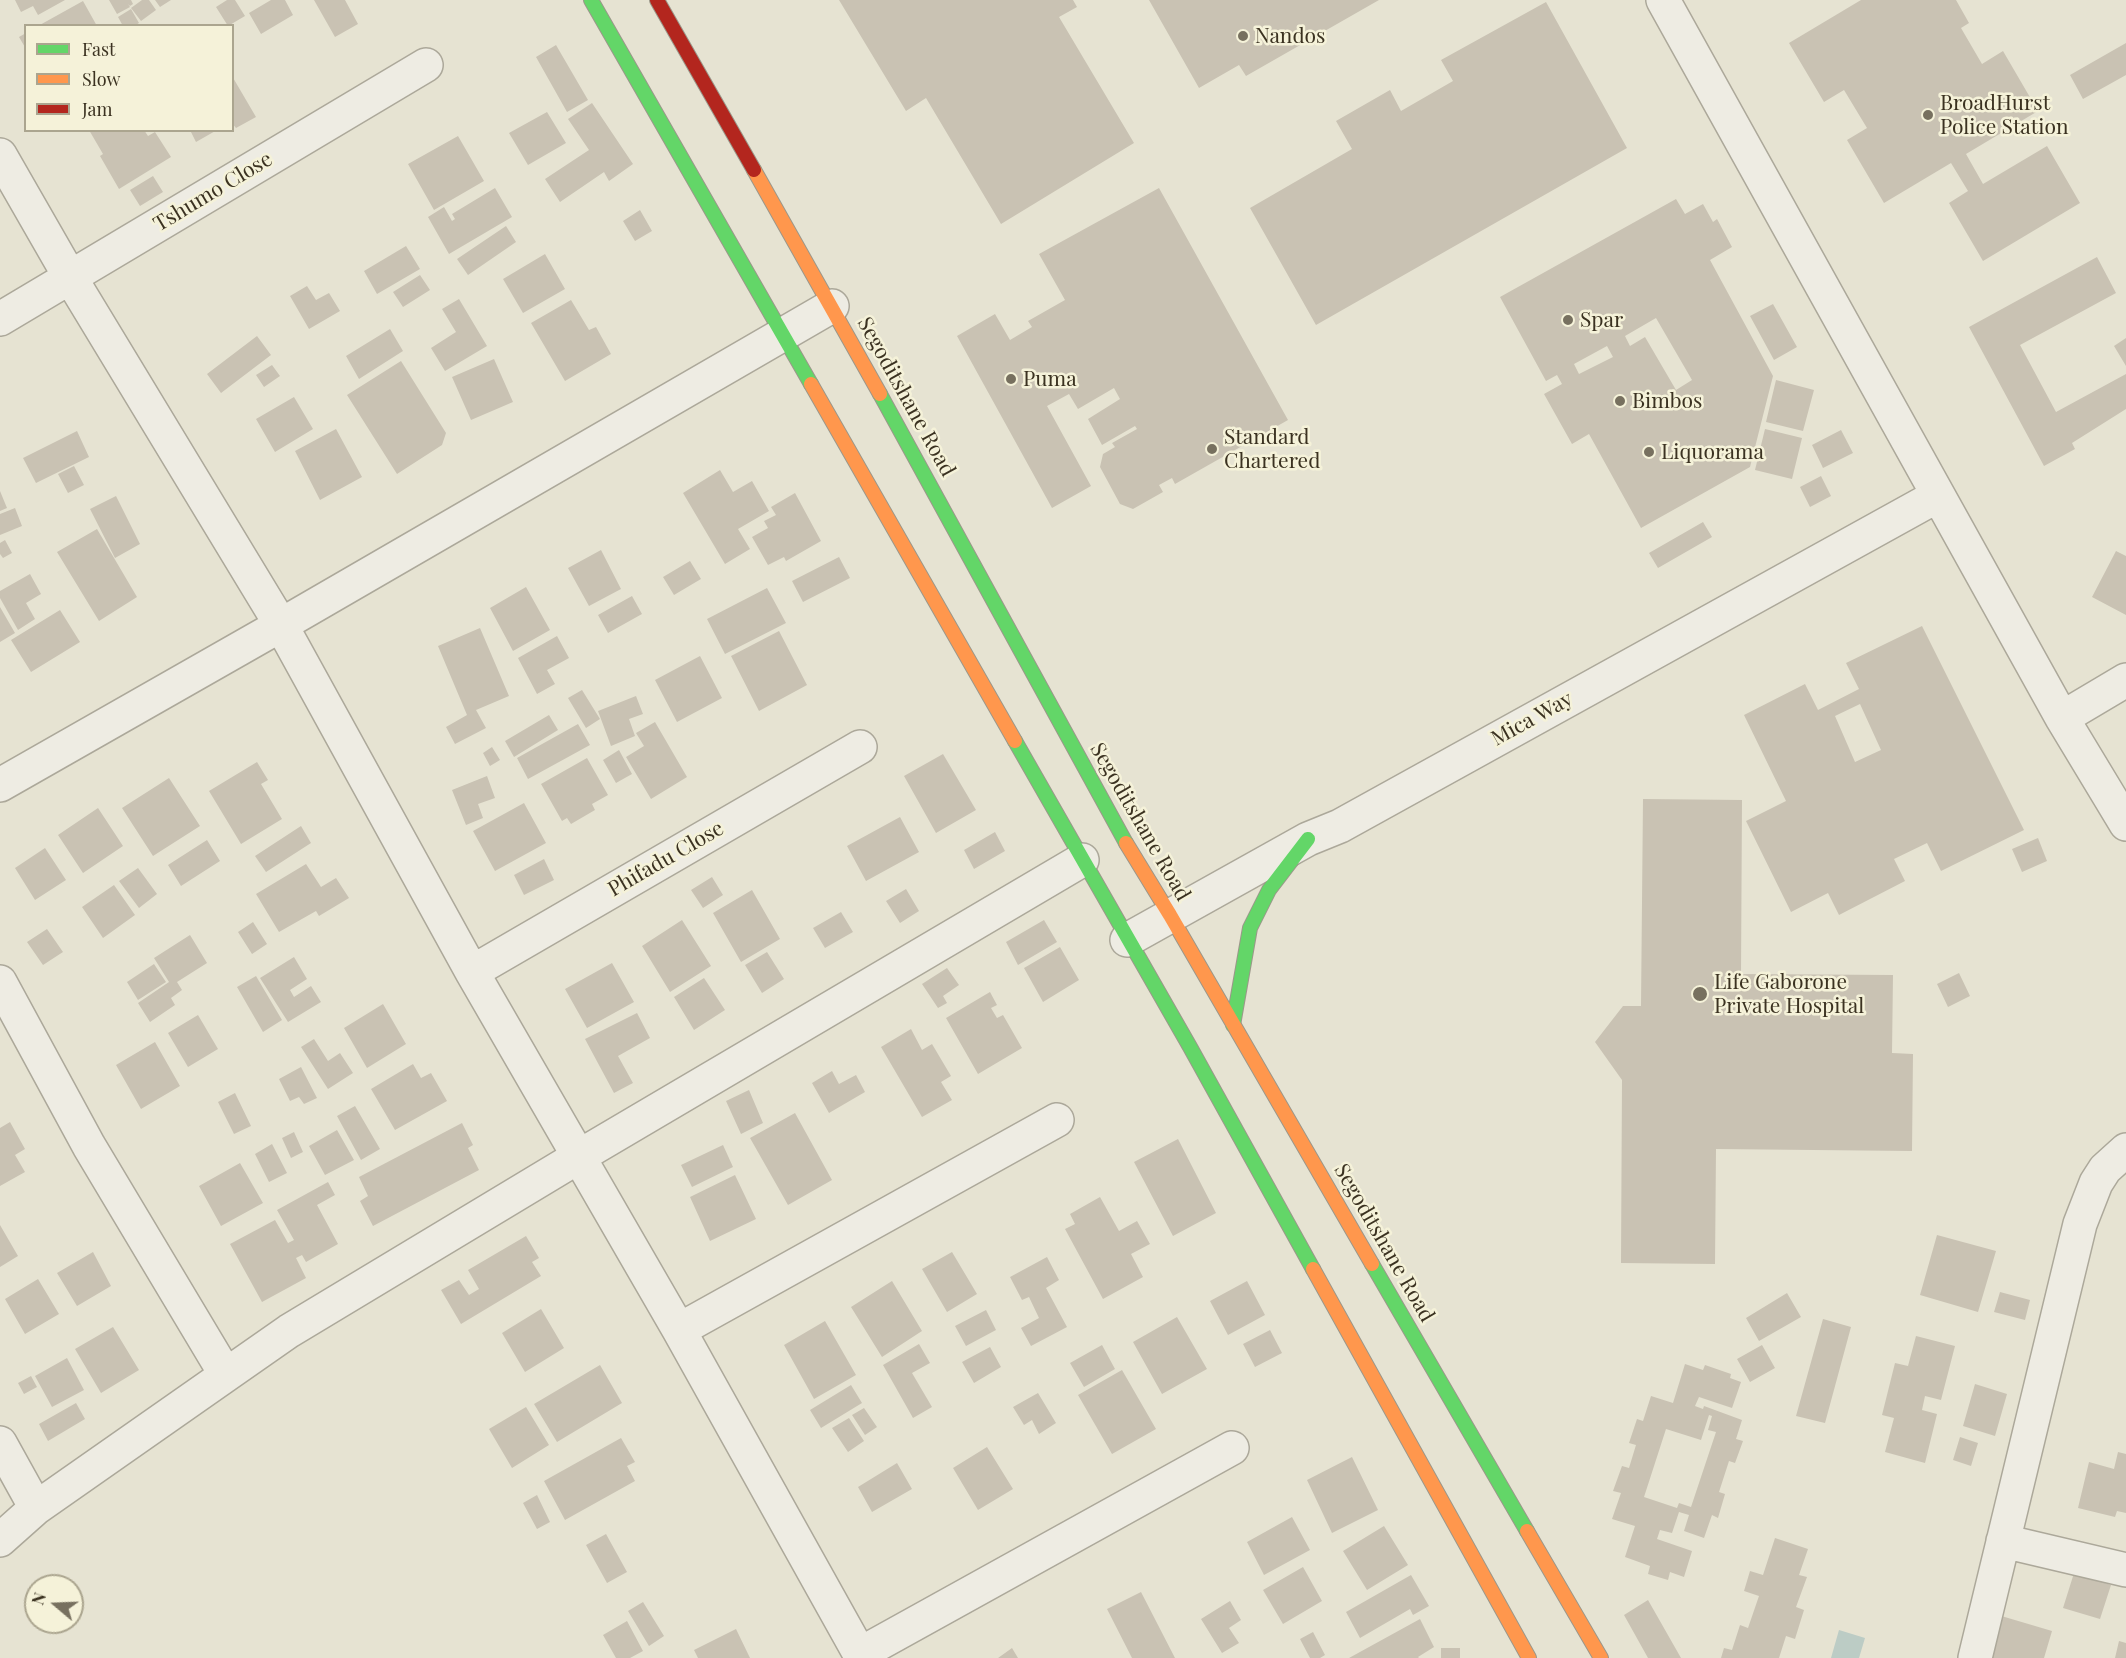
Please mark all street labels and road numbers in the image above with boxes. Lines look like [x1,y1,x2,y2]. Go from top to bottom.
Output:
street label: Tshumo Close [149,147,277,237]
street label: Segoditshane Road [852,313,960,481]
street label: Mica Way [1487,686,1577,752]
street label: Segoditshane Road [1084,738,1196,906]
street label: Phifadu Close [604,816,728,902]
street label: Segoditshane Road [1328,1159,1440,1327]

